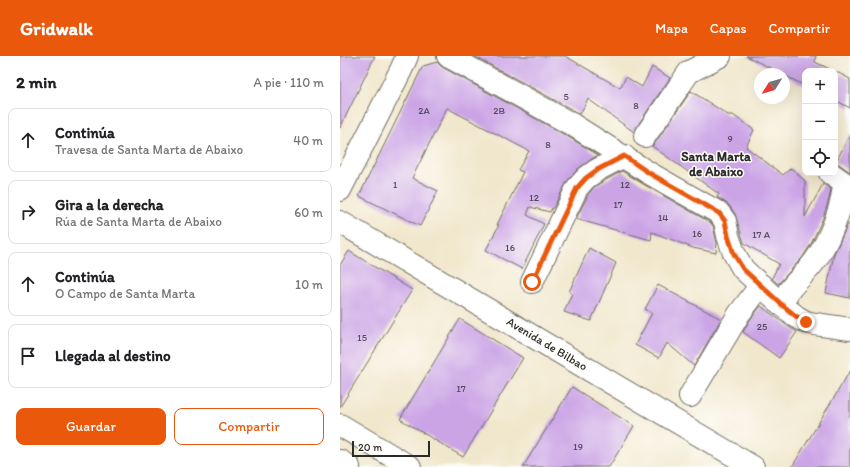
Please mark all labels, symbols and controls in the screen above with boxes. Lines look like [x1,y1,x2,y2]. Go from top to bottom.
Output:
text: Gridwalk [20,17,93,40]
text: Mapa [655,20,688,37]
text: Capas [710,20,747,37]
text: Compartir [769,20,830,37]
north arrow [754,68,790,104]
map controls [802,68,838,176]
button: + [802,68,838,104]
text: 2 min [16,72,56,92]
text: A pie · 110 m [253,75,324,90]
house number: 5 [563,90,569,103]
house number: 8 [633,99,639,112]
house number: 2A [418,104,430,117]
house number: 2B [493,104,505,117]
button: − [802,104,838,140]
text: Continúa [55,124,115,142]
icon: ahead [17,129,39,151]
house number: 9 [727,132,733,145]
text: 40 m [293,133,323,148]
house number: 8 [545,138,551,151]
button: locate [802,140,838,176]
text: Travesa de Santa Marta de Abaixo [55,142,243,157]
district label: Santa Marta de Abaixo [681,149,751,179]
house number: 1 [393,178,398,191]
house number: 12 [620,178,631,191]
house number: 12 [529,191,540,204]
text: Gira a la derecha [55,196,164,214]
house number: 17 [613,198,623,211]
icon: right [17,201,39,223]
text: 60 m [294,205,323,220]
house number: 14 [658,211,668,224]
text: Rúa de Santa Marta de Abaixo [55,214,222,229]
house number: 16 [692,227,702,240]
house number: 17 A [752,228,771,241]
house number: 16 [505,241,515,254]
text: Continúa [55,268,115,286]
icon: ahead [17,273,39,295]
route start [523,273,541,291]
text: 10 m [295,277,323,292]
text: O Campo de Santa Marta [55,286,195,301]
route end [797,313,815,331]
street label: Avenida de Bilbao [504,314,590,374]
house number: 25 [757,320,767,333]
house number: 15 [357,331,367,344]
icon: arrive [17,345,39,367]
text: Llegada al destino [55,347,171,365]
house number: 17 [456,382,466,395]
button: Guardar [16,408,166,445]
button: Compartir [174,408,324,445]
scale bar [352,439,430,458]
house number: 19 [573,440,583,453]
text: 20 m [358,441,382,454]

